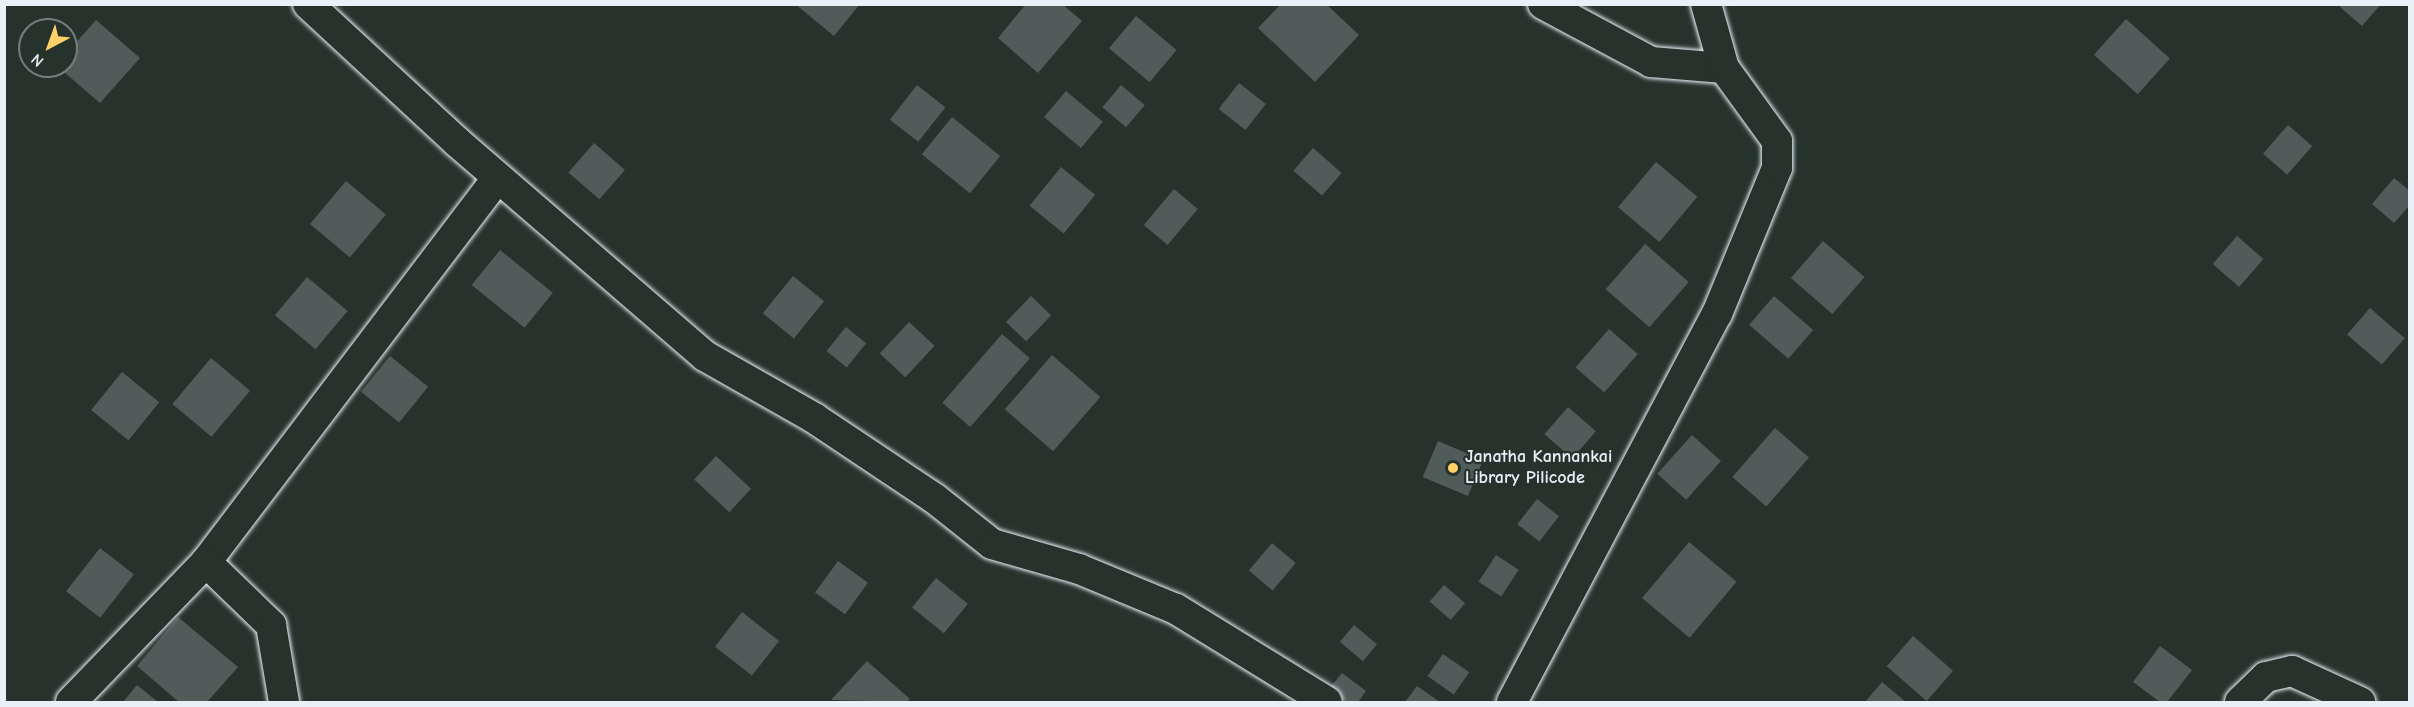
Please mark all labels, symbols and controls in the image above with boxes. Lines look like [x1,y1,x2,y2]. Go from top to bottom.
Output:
north arrow [18,18,78,78]
text: N [28,50,47,70]
place label: Janatha Kannankai Library Pilicode [1465,447,1612,490]
marker: Janatha Kannankai Library Pilicode [1446,461,1460,475]

